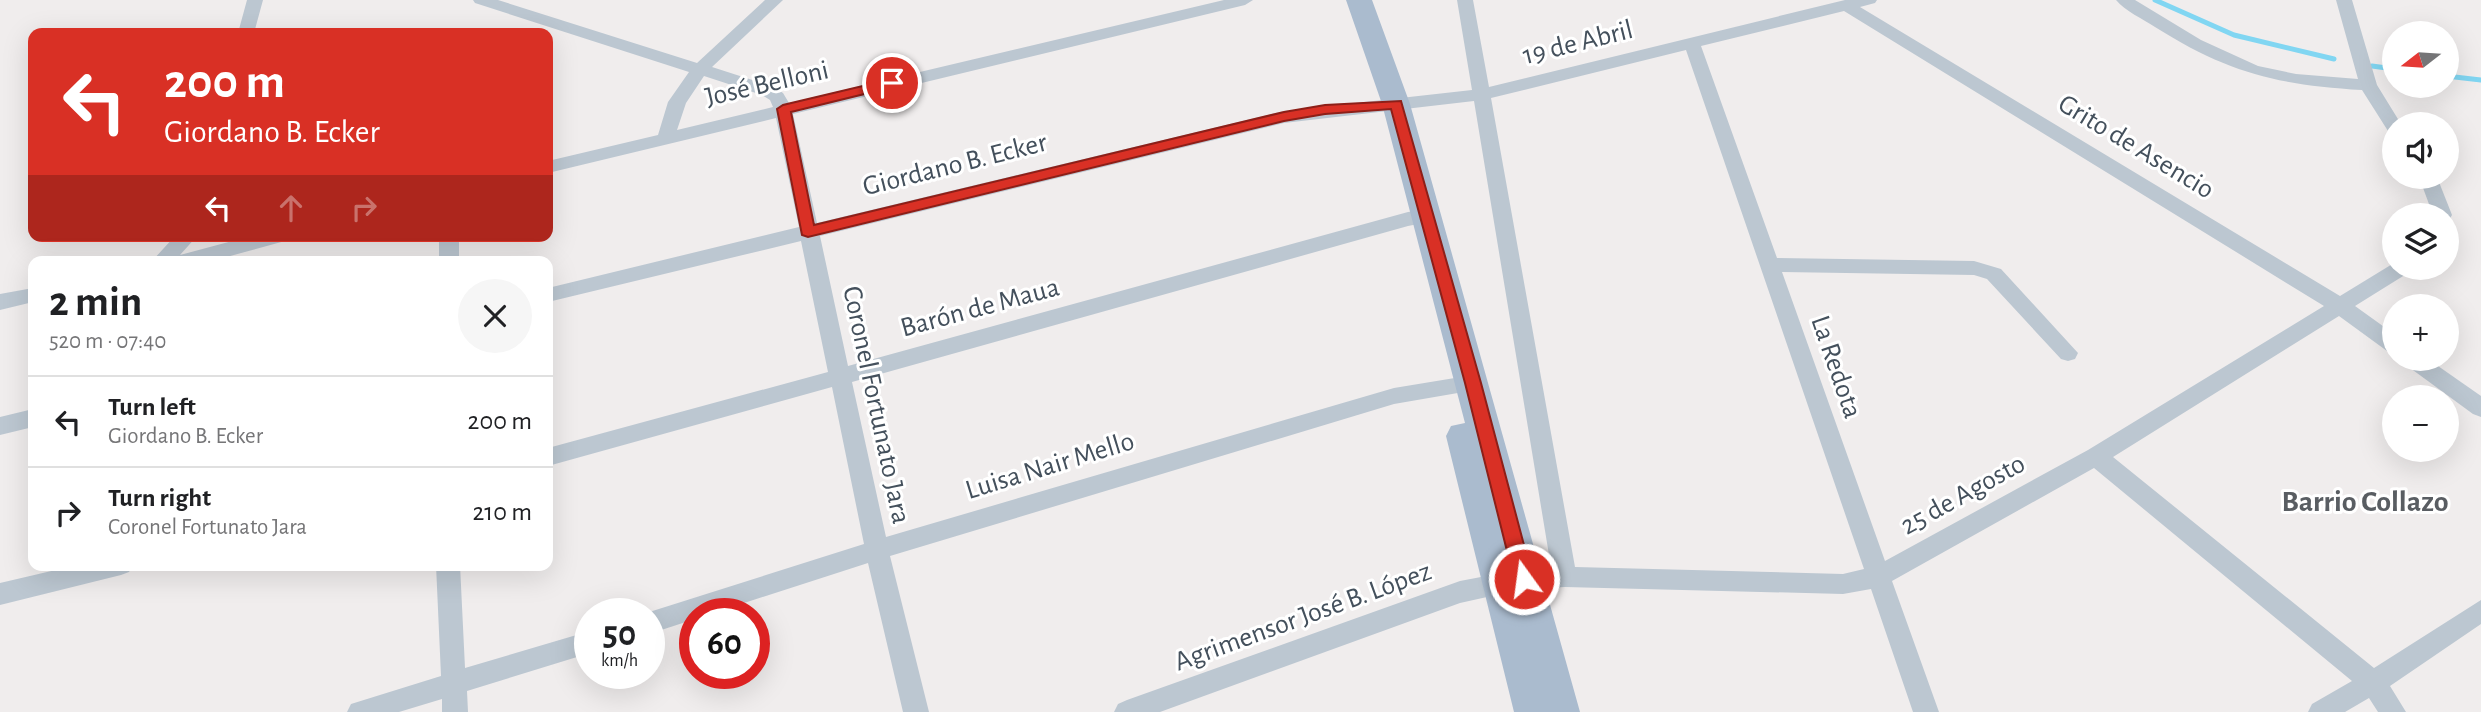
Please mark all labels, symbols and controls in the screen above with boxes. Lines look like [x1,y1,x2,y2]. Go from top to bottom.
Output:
street label: 19 de Abril [1520,16,1636,70]
north arrow [2382,21,2459,98]
map controls [2382,21,2459,462]
pin [862,53,922,113]
icon: left [49,56,140,147]
street label: José Belloni [702,56,832,112]
text: 200 m [164,58,285,107]
icon: arrive [873,64,911,102]
street label: Grito de Asencio [2053,90,2219,204]
button: sound [2382,112,2459,189]
text: Giordano B. Ecker [164,116,380,148]
street label: Giordano B. Ecker [860,129,1050,201]
icon: left [199,189,237,227]
icon: ahead [272,189,310,227]
icon: right [345,189,383,227]
button: layers [2382,203,2459,280]
street label: Barón de Maua [898,273,1063,343]
button: close [458,279,532,353]
text: 2 min [49,281,142,323]
street label: Coronel Fortunato Jara [837,284,915,526]
button: + [2382,294,2459,371]
street label: La Redota [1805,312,1867,422]
text: 520 m · 07:40 [49,330,166,353]
button: − [2382,385,2459,462]
text: Turn left [108,394,196,420]
icon: left [49,403,87,441]
text: 200 m [468,408,532,434]
text: Giordano B. Ecker [108,425,263,448]
street label: Luisa Nair Mello [962,427,1138,505]
street label: 25 de Agosto [1896,449,2030,541]
text: Turn right [108,485,211,511]
district label: Barrio Collazo [2281,487,2449,517]
icon: right [49,494,87,532]
text: 210 m [472,499,532,525]
text: Coronel Fortunato Jara [108,516,307,539]
position arrow [1487,542,1561,616]
street label: Agrimensor José B. López [1171,557,1435,677]
speed limit sign: 60 [679,598,770,689]
text: 50 [603,617,636,652]
text: km/h [601,652,638,670]

